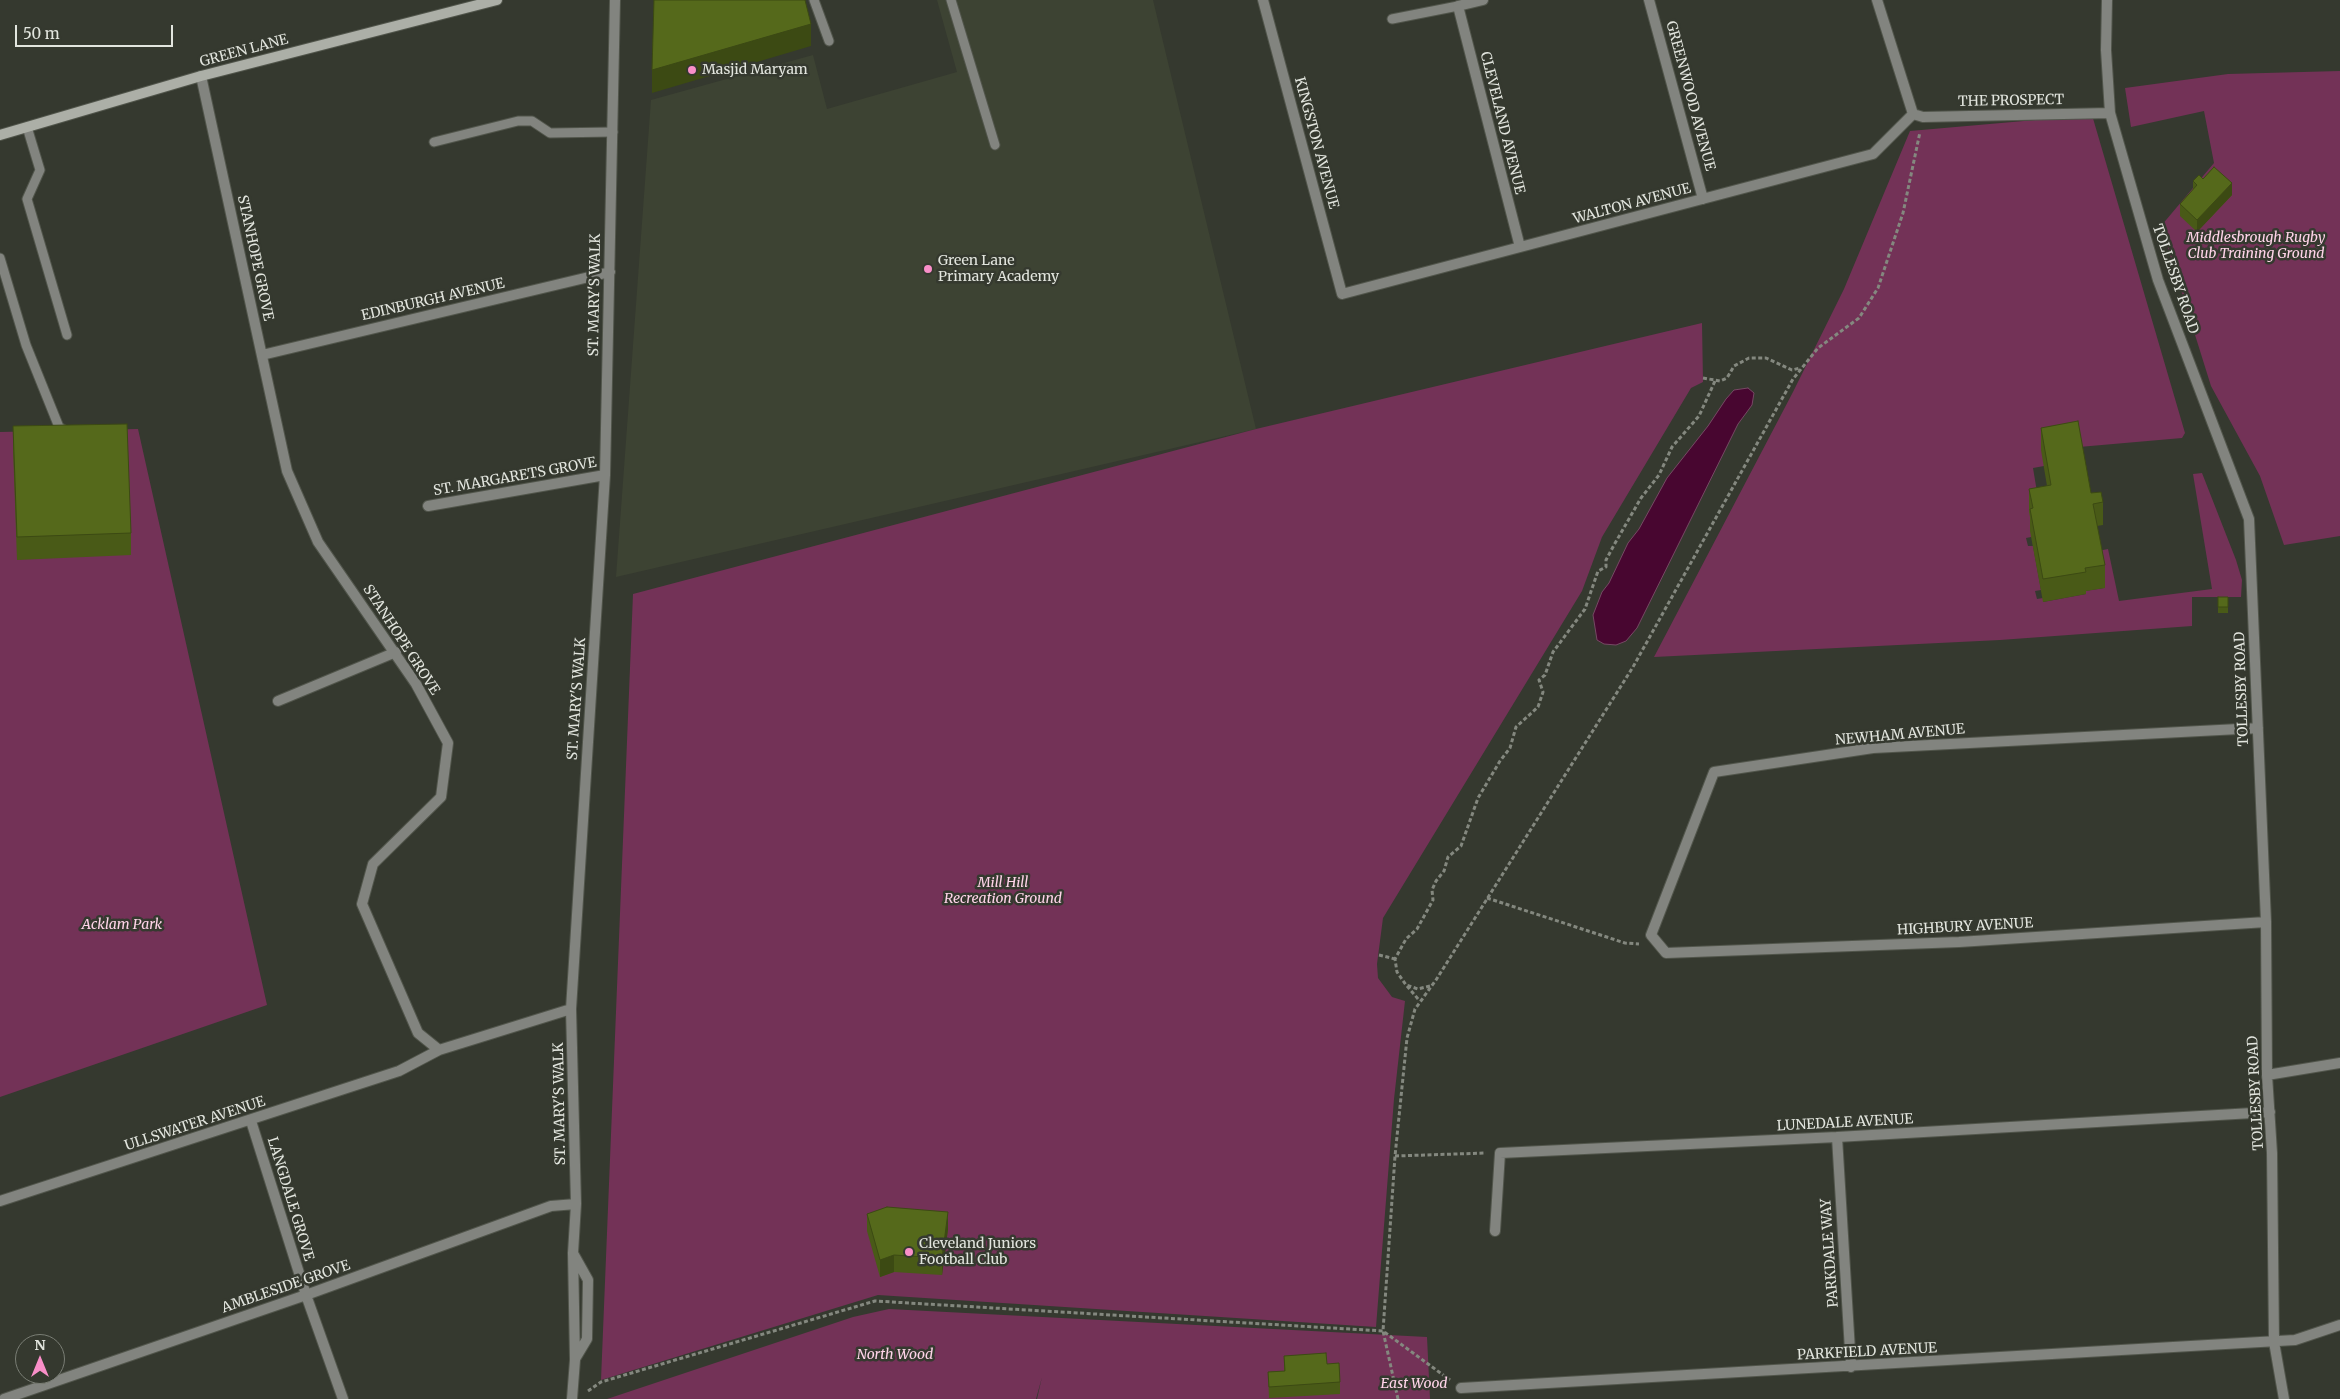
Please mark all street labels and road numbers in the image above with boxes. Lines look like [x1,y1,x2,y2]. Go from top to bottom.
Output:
street label: GREENWOOD AVENUE [1662,19,1718,173]
street label: GREEN LANE [198,31,290,71]
street label: CLEVELAND AVENUE [1476,50,1528,196]
street label: KINGSTON AVENUE [1290,75,1342,211]
street label: THE PROSPECT [1958,92,2064,110]
street label: WALTON AVENUE [1571,180,1693,228]
street label: STANHOPE GROVE [233,194,277,322]
street label: TOLLESBY ROAD [2148,222,2202,336]
street label: ST. MARY'S WALK [586,233,604,357]
street label: EDINBURGH AVENUE [360,275,506,325]
street label: ST. MARGARETS GROVE [432,454,598,500]
street label: STANHOPE GROVE [359,582,443,698]
street label: TOLLESBY ROAD [2232,631,2252,747]
street label: ST. MARY'S WALK [564,637,590,761]
street label: NEWHAM AVENUE [1834,721,1966,749]
street label: HIGHBURY AVENUE [1897,915,2033,939]
street label: TOLLESBY ROAD [2245,1035,2267,1151]
street label: ST. MARY'S WALK [551,1042,569,1166]
street label: ULLSWATER AVENUE [123,1093,267,1155]
street label: LUNEDALE AVENUE [1776,1111,1914,1135]
street label: LANGDALE GROVE [263,1135,317,1263]
street label: PARKDALE WAY [1818,1198,1842,1308]
street label: AMBLESIDE GROVE [220,1257,352,1317]
street label: PARKFIELD AVENUE [1797,1340,1937,1364]

